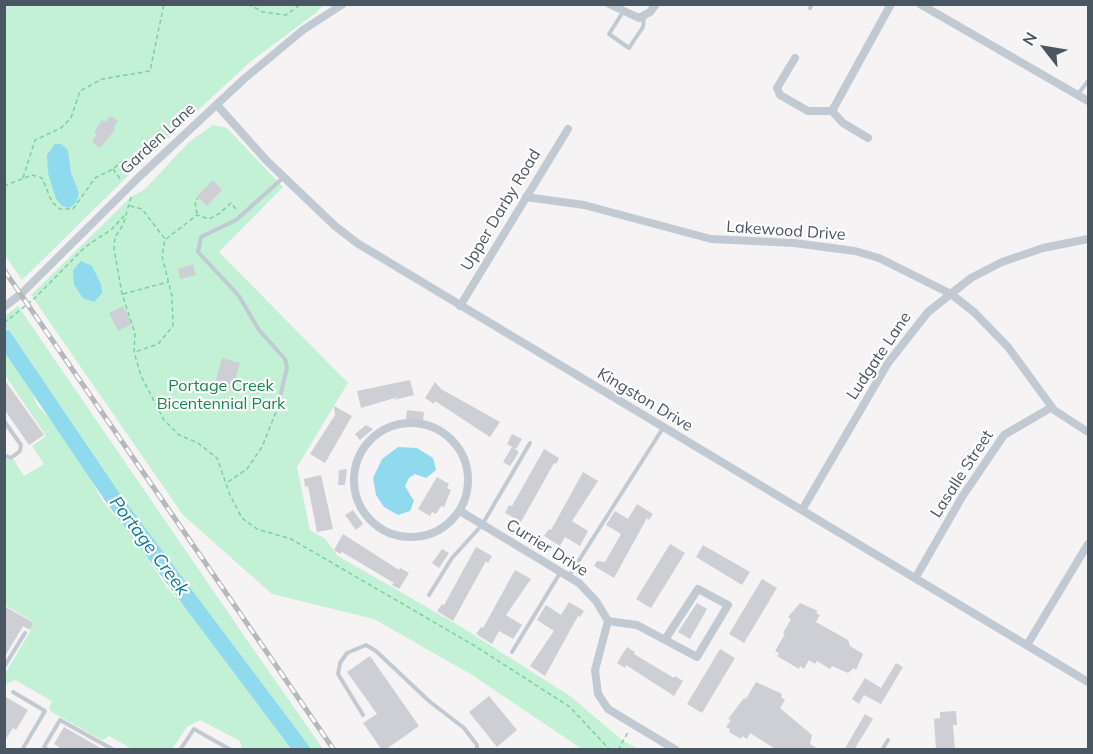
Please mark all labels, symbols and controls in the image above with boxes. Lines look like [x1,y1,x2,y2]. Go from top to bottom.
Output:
north arrow [1015,18,1075,78]
text: N [1018,28,1041,49]
street label: Garden Lane [117,99,199,179]
street label: Upper Darby Road [457,146,545,274]
street label: Lakewood Drive [726,217,846,245]
street label: Ludgate Lane [843,309,915,403]
street label: Kingston Drive [594,364,696,436]
park label: Portage Creek Bicentennial Park [157,376,285,414]
street label: Lasalle Street [927,427,997,521]
water label: Portage Creek [105,492,193,600]
street label: Currier Drive [503,515,591,581]

